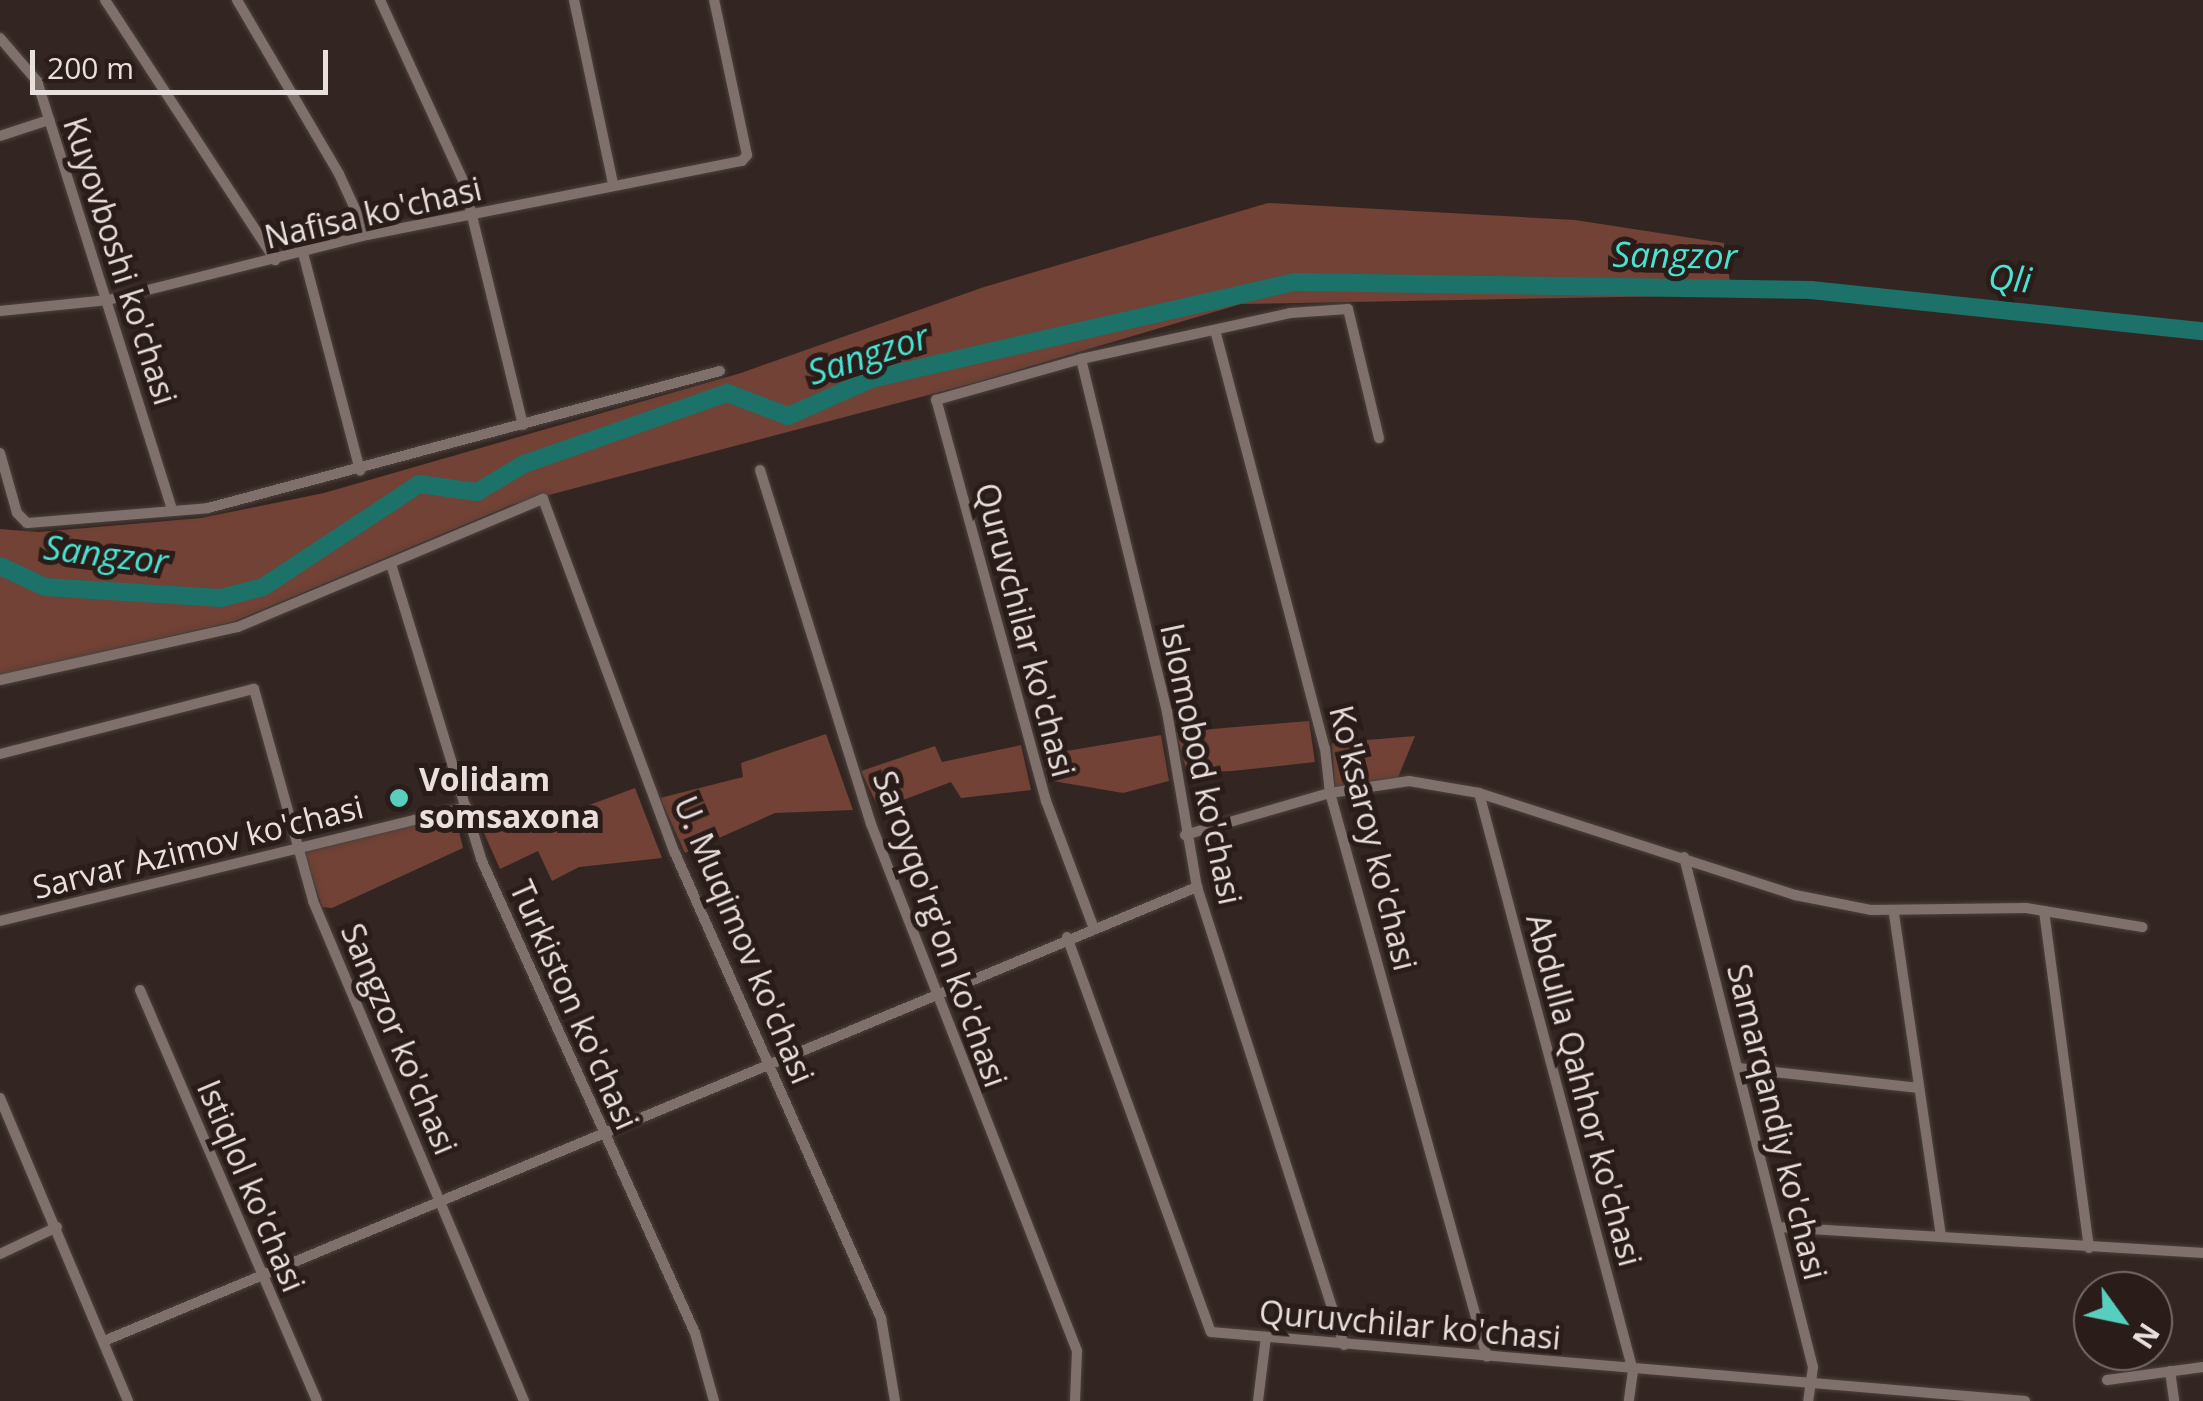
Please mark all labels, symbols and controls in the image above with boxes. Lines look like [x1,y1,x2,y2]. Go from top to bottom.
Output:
scale bar [35,30,332,92]
text: 200 m [47,47,134,88]
street label: Kuyovboshi ko'chasi [55,113,185,409]
street label: Nafisa ko'chasi [261,169,485,257]
water label: Sangzor [1612,233,1738,277]
water label: Qli [1986,255,2034,301]
water label: Sangzor [802,315,934,393]
street label: Quruvchilar ko'chasi [967,479,1083,781]
water label: Sangzor [41,526,171,582]
street label: Islomobod ko'chasi [1152,620,1250,908]
street label: Ko'ksaroy ko'chasi [1322,702,1424,974]
place label: Volidam somsaxona [419,761,600,836]
street label: Saroyqo'rg'on ko'chasi [865,766,1015,1092]
street label: Sarvar Azimov ko'chasi [29,787,367,907]
marker: Volidam somsaxona [388,787,410,809]
street label: U. Muqimov ko'chasi [666,791,822,1089]
street label: Turkiston ko'chasi [502,875,646,1135]
street label: Abdulla Qahhor ko'chasi [1518,910,1650,1270]
street label: Sangzor ko'chasi [333,918,465,1160]
street label: Samarqandiy ko'chasi [1719,960,1835,1284]
street label: Istiqlol ko'chasi [189,1074,313,1298]
north arrow [2073,1271,2173,1371]
street label: Quruvchilar ko'chasi [1258,1293,1562,1357]
text: N [2124,1316,2169,1356]

